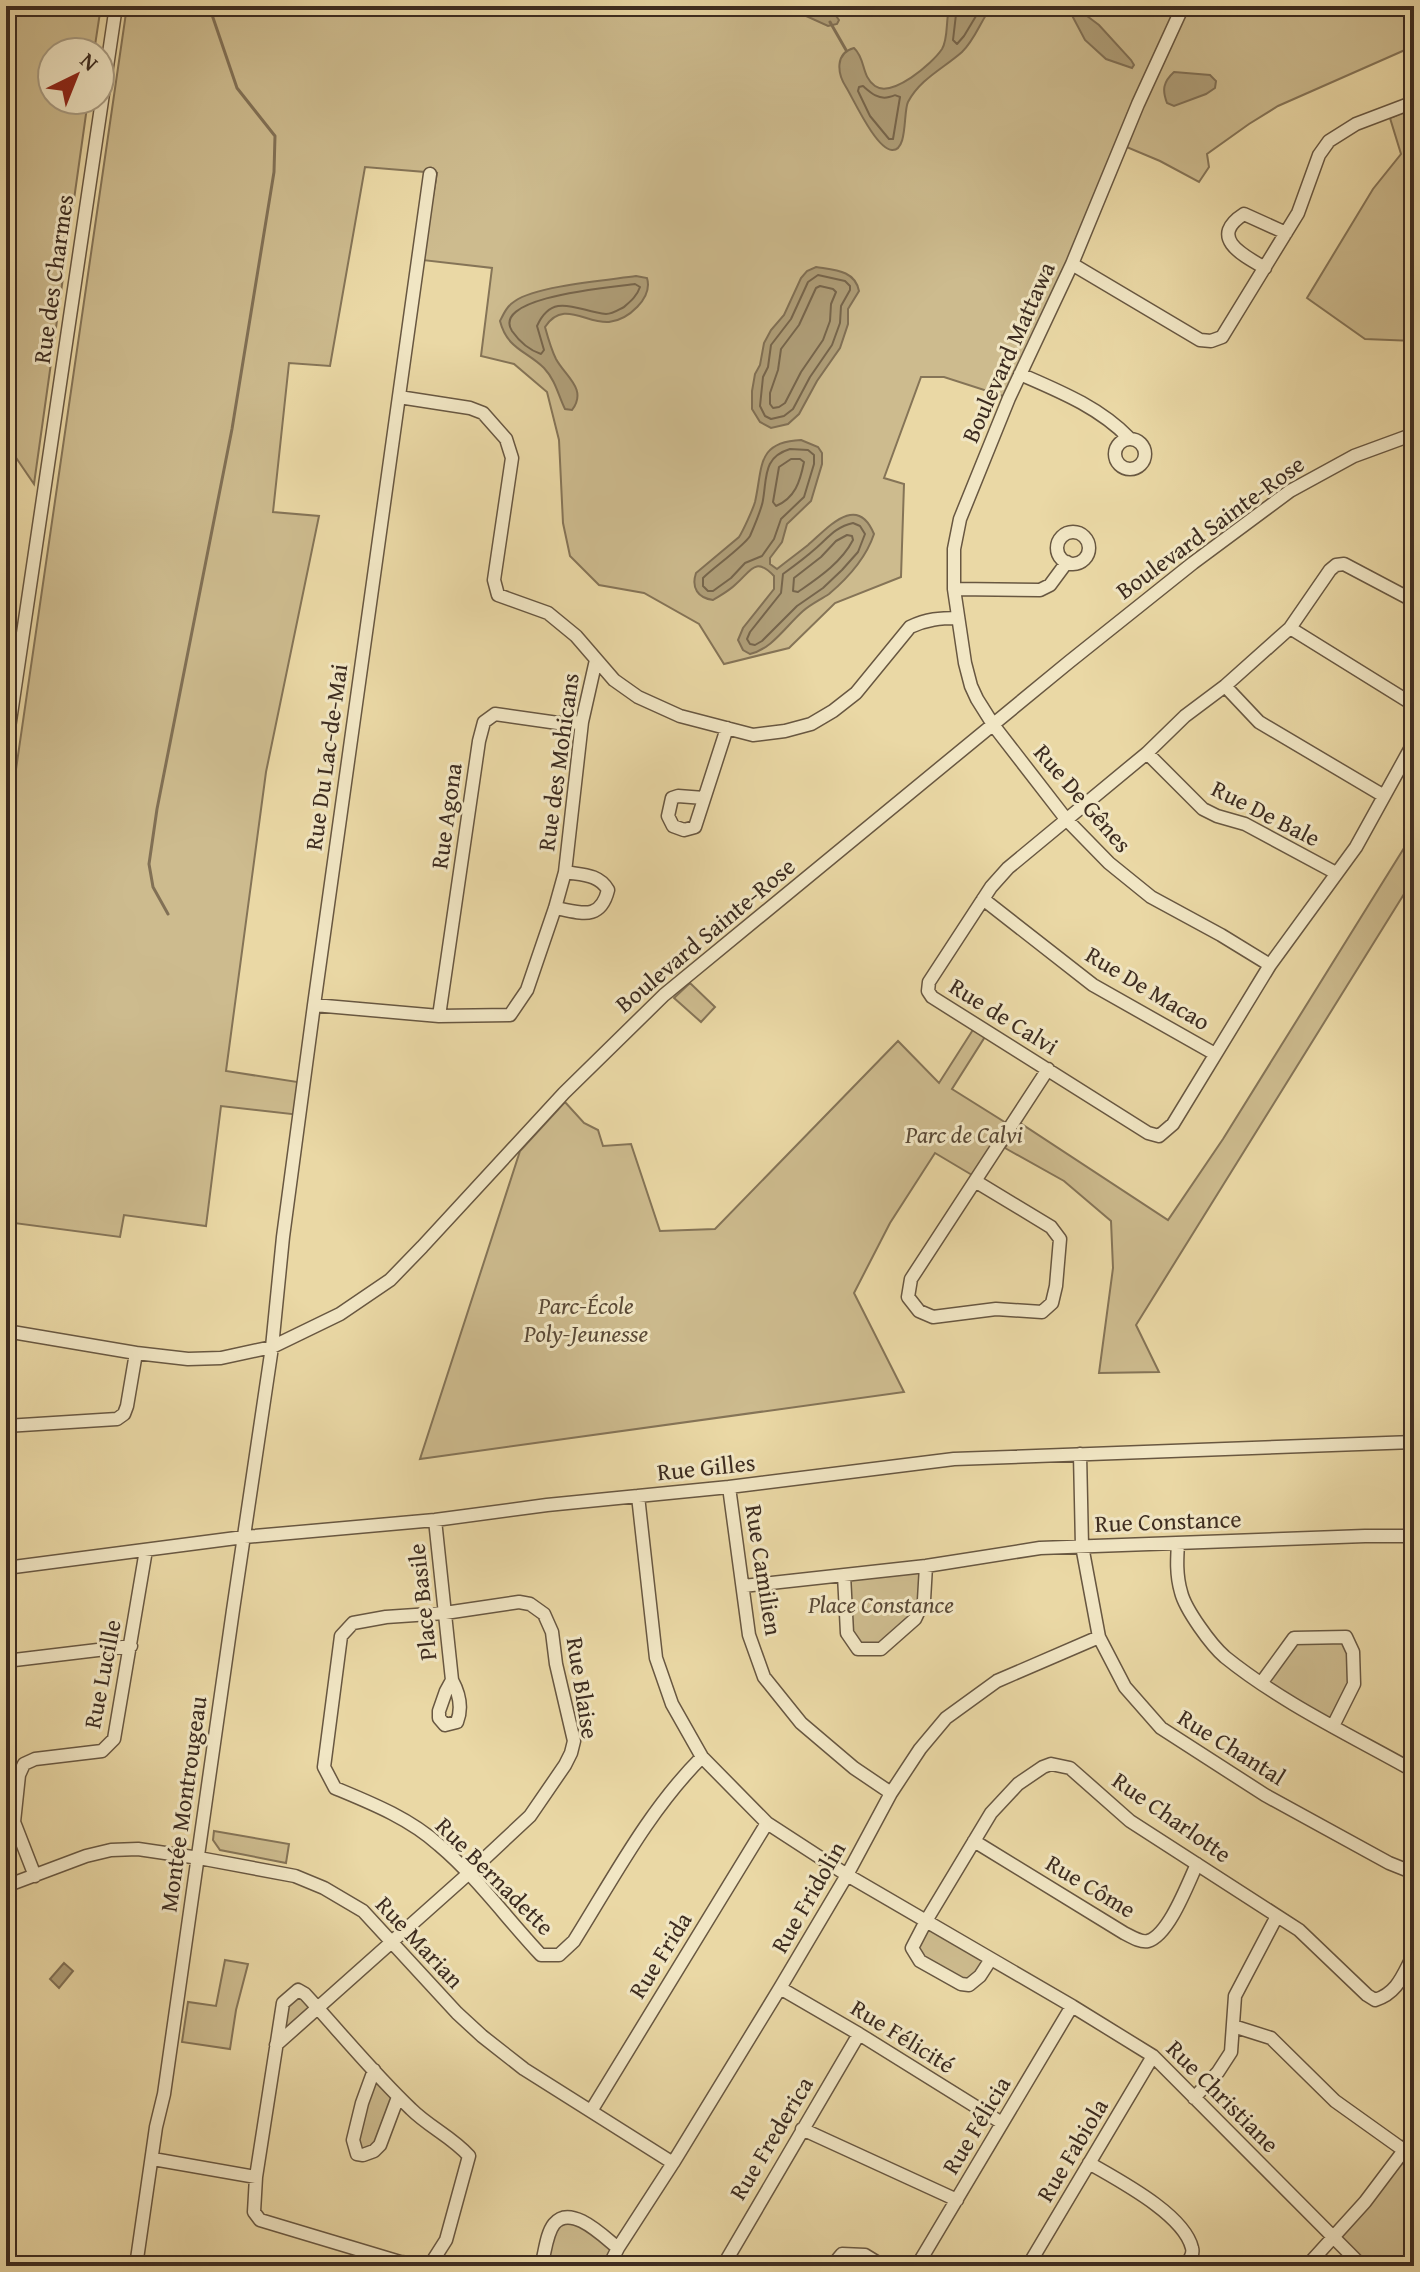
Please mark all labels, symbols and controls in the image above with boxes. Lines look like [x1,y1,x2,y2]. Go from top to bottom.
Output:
north arrow [36,36,116,116]
text: N [73,45,106,78]
street label: Rue des Charmes [24,192,82,366]
street label: Boulevard Mattawa [952,256,1064,448]
street label: Boulevard Sainte-Rose [1108,447,1312,607]
street label: Rue Du Lac-de-Mai [296,661,356,853]
street label: Rue des Mohicans [528,671,588,853]
street label: Rue De Gênes [1026,736,1140,860]
street label: Rue Agona [421,760,471,871]
street label: Rue De Bale [1206,771,1326,855]
street label: Boulevard Sainte-Rose [607,849,803,1021]
street label: Rue De Macao [1079,937,1217,1039]
street label: Rue de Calvi [943,969,1065,1063]
park label: Parc de Calvi [904,1117,1023,1152]
park label: Parc-École Poly-Jeunesse [523,1288,648,1351]
street label: Rue Gilles [655,1444,757,1490]
street label: Rue Constance [1094,1501,1242,1541]
street label: Rue Camilien [736,1502,792,1639]
street label: Place Basile [398,1542,446,1662]
park label: Place Constance [807,1587,954,1622]
street label: Rue Lucille [74,1617,130,1731]
street label: Rue Blaise [558,1635,608,1741]
street label: Montée Montrougeau [151,1694,215,1914]
street label: Rue Chantal [1171,1700,1293,1794]
street label: Rue Charlotte [1105,1763,1239,1871]
street label: Rue Bernadette [428,1809,562,1943]
street label: Rue Fridolin [762,1834,854,1959]
street label: Rue Côme [1039,1845,1143,1927]
street label: Rue Marian [368,1888,473,1997]
street label: Rue Frida [620,1905,701,2005]
street label: Rue Félicité [844,1990,962,2082]
street label: Rue Christiane [1159,2032,1287,2160]
street label: Rue Frederica [720,2069,822,2206]
street label: Rue Félicia [933,2069,1019,2181]
street label: Rue Fabiola [1027,2091,1117,2208]

